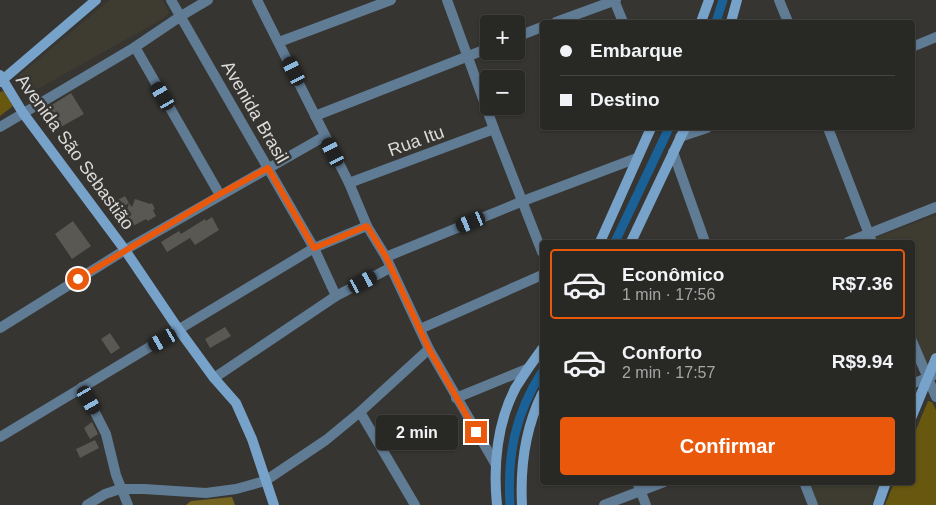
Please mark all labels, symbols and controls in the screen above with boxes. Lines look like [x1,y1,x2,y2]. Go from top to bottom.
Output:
map controls [480,15,525,115]
button: + [480,15,525,60]
text: Embarque [590,40,683,61]
car [280,54,307,88]
street label: Avenida Brasil [218,57,292,167]
button: − [480,70,525,115]
street label: Avenida São Sebastião [12,71,138,233]
car [149,79,176,113]
text: Destino [590,89,660,110]
street label: Rua Itu [385,122,447,160]
car [319,135,346,169]
car [454,209,487,235]
icon: car [562,262,607,307]
text: Econômico [622,264,724,285]
route start [67,268,89,290]
car [346,268,379,296]
text: R$7.36 [832,273,893,294]
text: 1 min · 17:56 [622,286,715,303]
car [146,326,179,354]
icon: car [562,340,607,385]
text: Conforto [622,342,702,363]
text: R$9.94 [832,351,893,372]
text: 2 min · 17:57 [622,364,715,381]
car [75,383,102,417]
callout: 2 min [376,414,458,450]
button: Confirmar [560,417,895,475]
route end [465,421,487,443]
text: 2 min [396,424,438,441]

